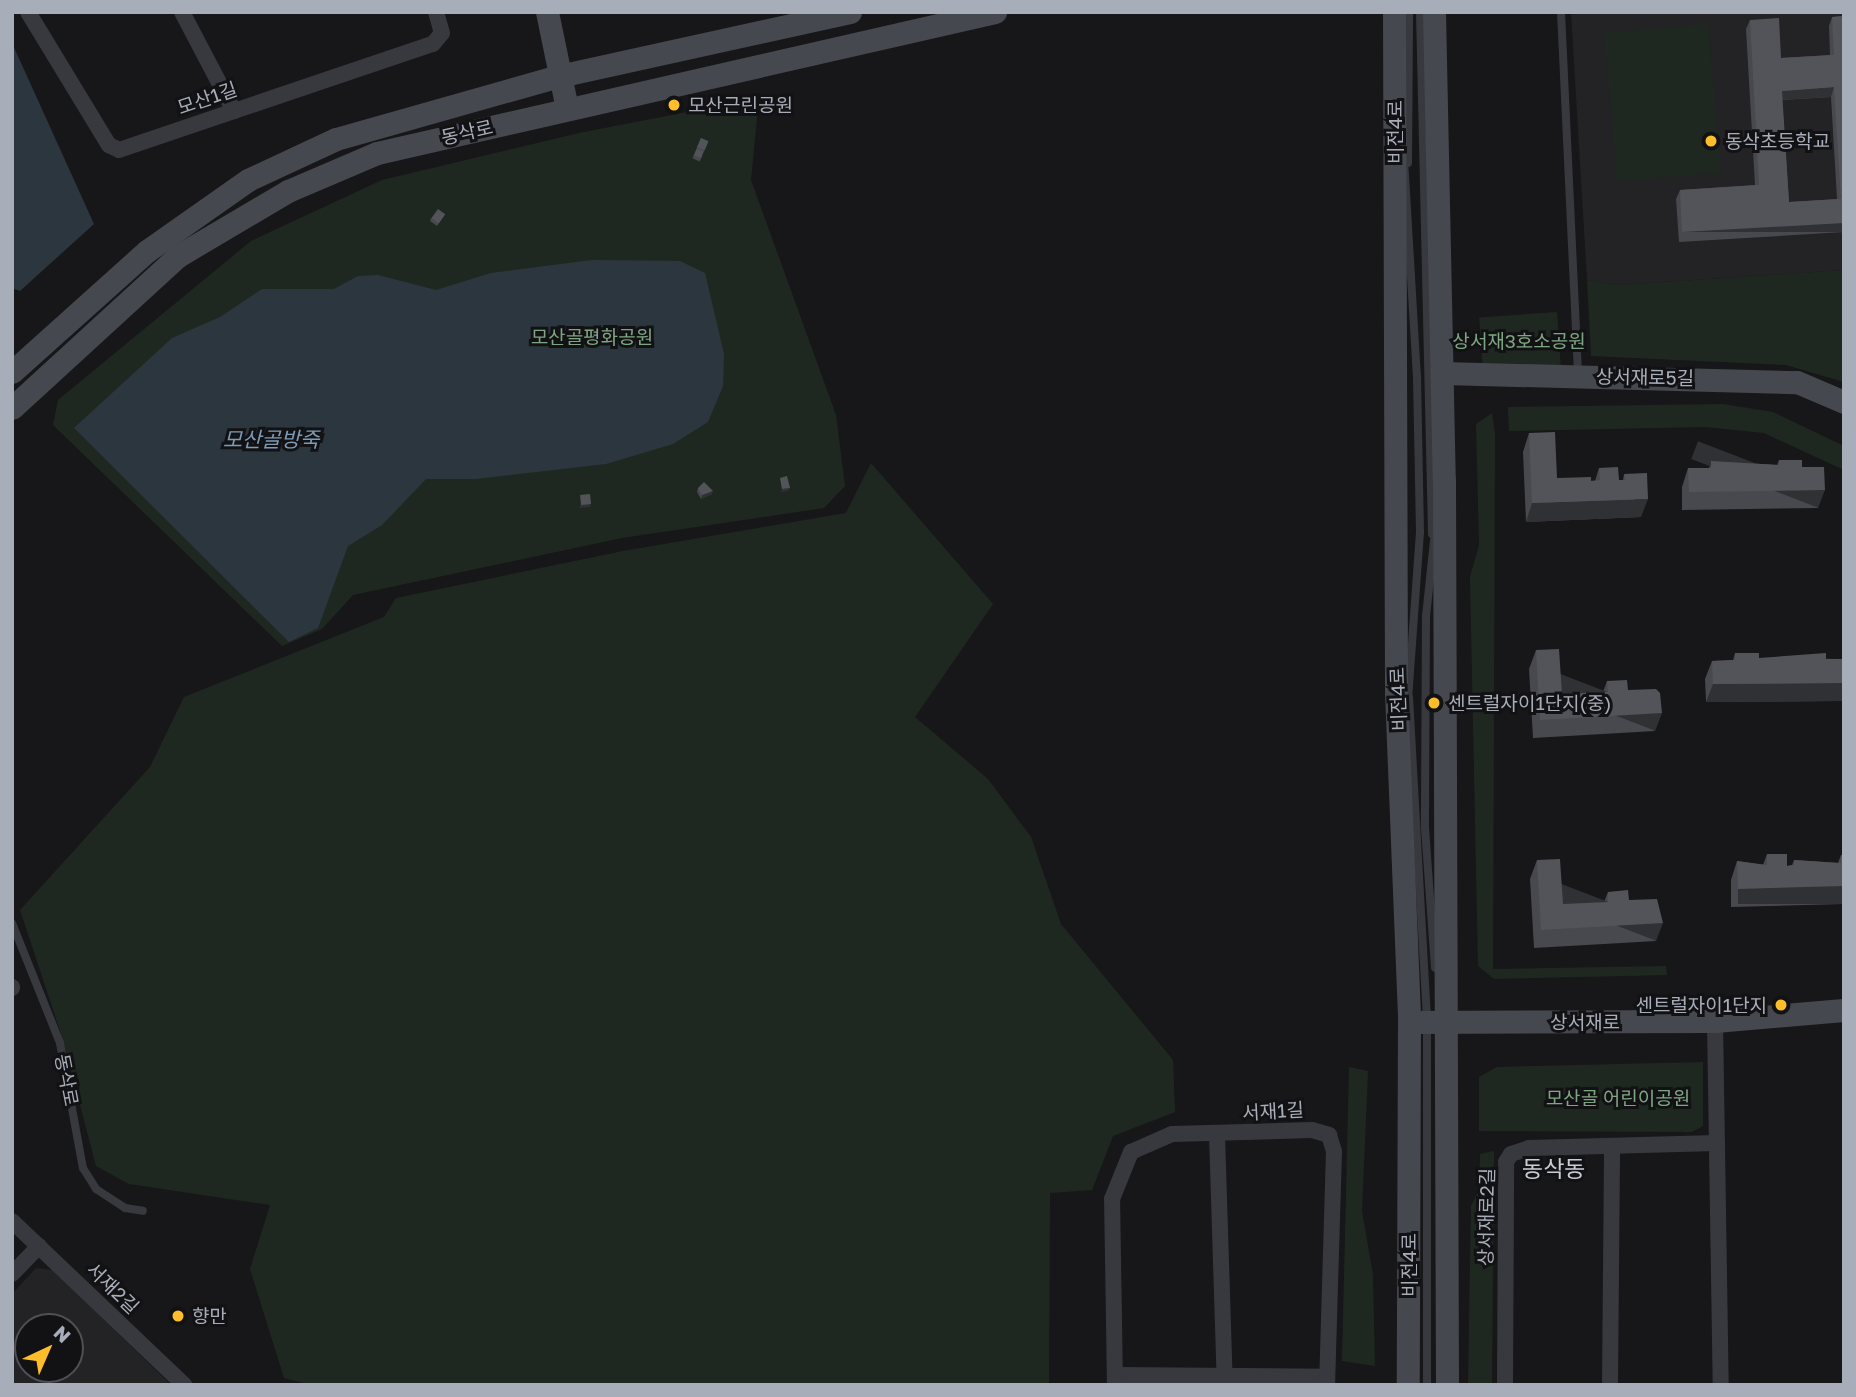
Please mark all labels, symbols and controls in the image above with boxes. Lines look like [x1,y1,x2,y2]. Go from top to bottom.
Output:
street label: 모산1길 [174,77,240,119]
place label: 모산근린공원 [688,94,793,116]
marker: 모산근린공원 [666,97,682,113]
street label: 비전4로 [1384,100,1406,164]
street label: 동삭로 [439,115,495,149]
place label: 동삭초등학교 [1725,130,1830,152]
marker: 동삭초등학교 [1703,133,1719,149]
park label: 모산골평화공원 [531,326,653,348]
park label: 상서재3호소공원 [1452,330,1586,352]
street label: 상서재로5길 [1596,365,1694,389]
water label: 모산골방죽 [223,426,319,452]
street label: 비전4로 [1385,667,1411,731]
place label: 센트럴자이1단지(중) [1448,692,1611,714]
marker: 센트럴자이1단지(중) [1426,695,1442,711]
place label: 센트럴자이1단지 [1635,994,1767,1016]
marker: 센트럴자이1단지 [1773,997,1789,1013]
street label: 상서재로 [1550,1011,1620,1033]
street label: 동삭로 [51,1052,83,1108]
park label: 모산골 어린이공원 [1546,1087,1690,1109]
street label: 서재1길 [1242,1098,1304,1124]
district label: 동삭동 [1522,1154,1586,1182]
street label: 상서재로2길 [1474,1168,1498,1266]
street label: 비전4로 [1398,1233,1420,1297]
street label: 서재2길 [82,1258,144,1318]
place label: 향만 [192,1305,227,1327]
marker: 향만 [170,1308,186,1324]
north arrow [14,1313,84,1383]
text: N [49,1321,76,1347]

